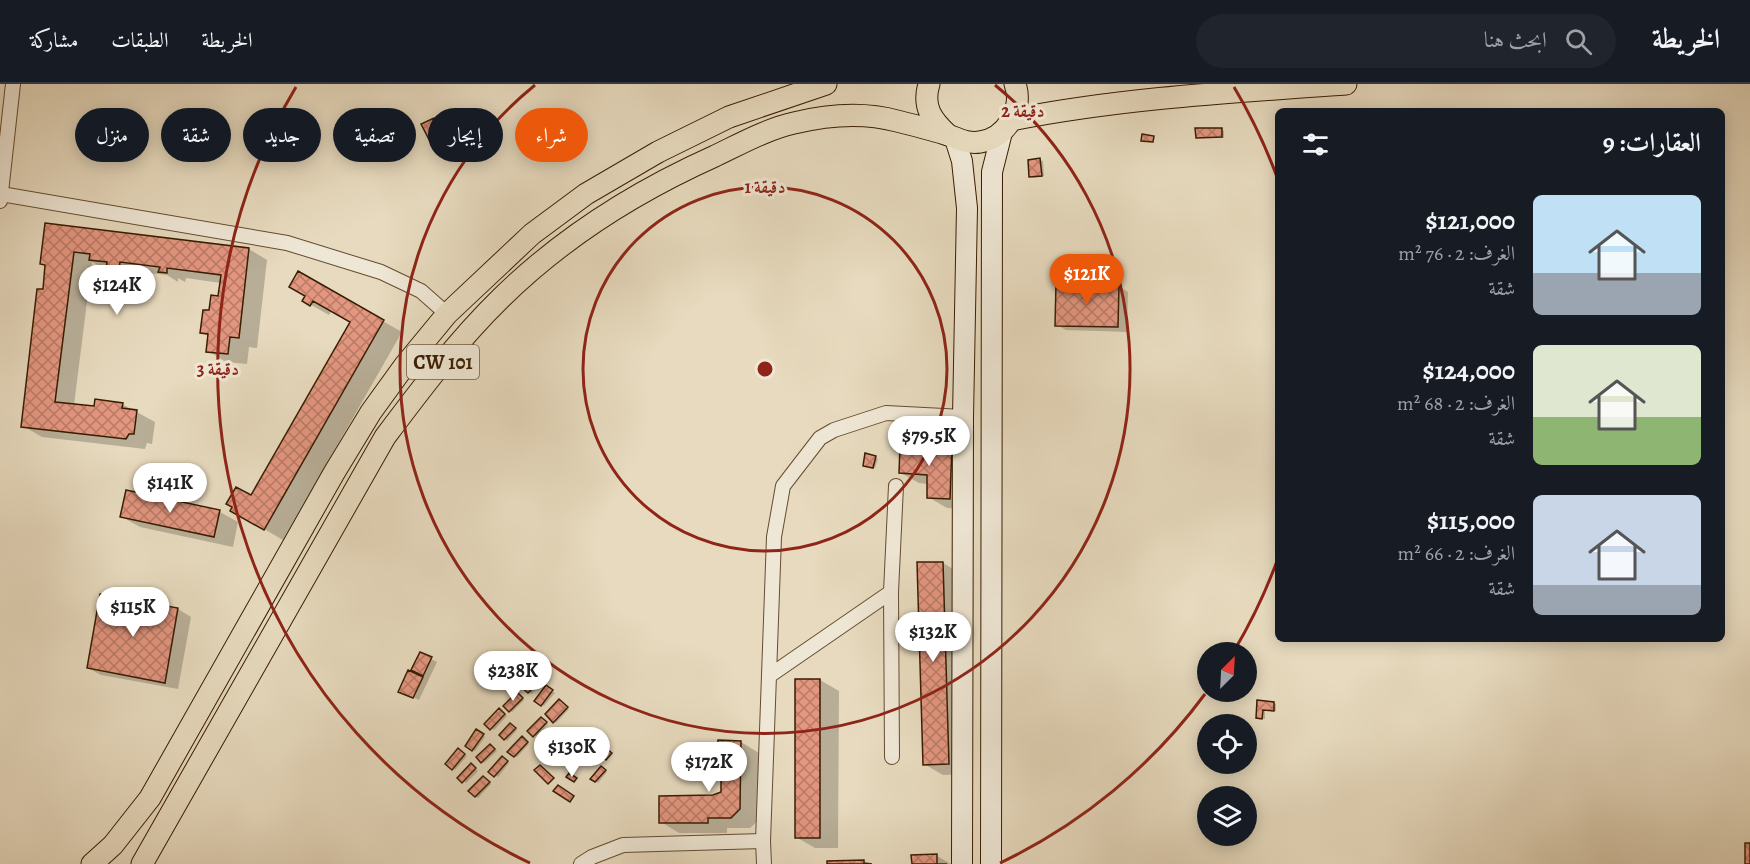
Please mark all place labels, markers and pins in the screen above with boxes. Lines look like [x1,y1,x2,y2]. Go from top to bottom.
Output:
pin: $121K [1045,254,1129,305]
pin: $124K [75,265,159,316]
centre of rings [755,359,775,379]
pin: $79.5K [880,416,978,467]
pin: $141K [128,463,212,514]
pin: $115K [91,587,175,638]
pin: $132K [891,612,975,663]
pin: $238K [471,651,555,702]
pin: $130K [530,727,614,778]
pin: $172K [667,742,751,793]

